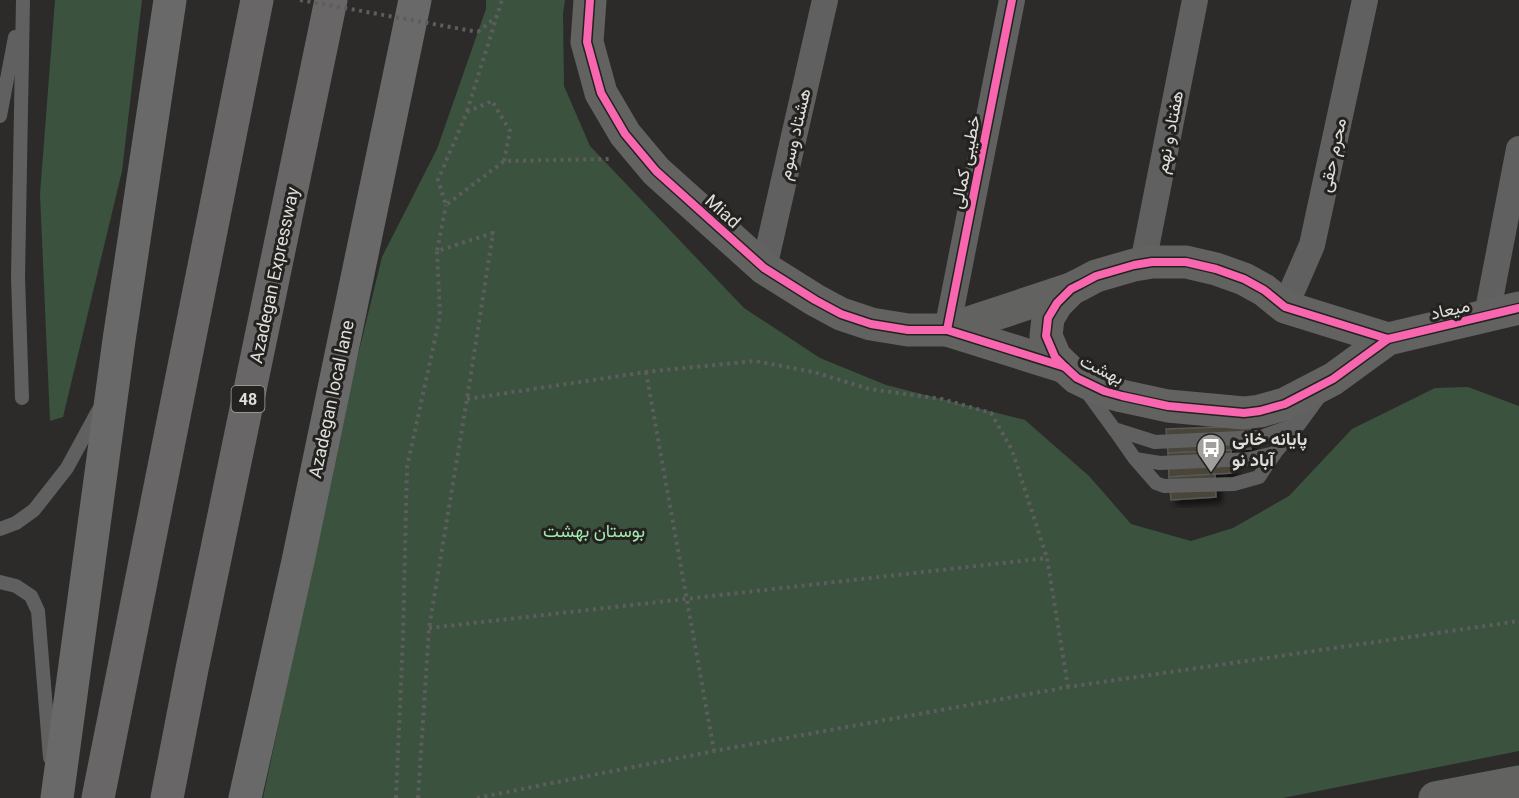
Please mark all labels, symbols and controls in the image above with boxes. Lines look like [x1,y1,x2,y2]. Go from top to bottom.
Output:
street label: هشتاد وسوم [773,86,817,182]
street label: هفتاد و نهم [1151,89,1189,176]
street label: خطیبی کمالی [946,114,985,211]
street label: محرم حقی [1314,116,1352,194]
street label: Azadegan Expressway [245,185,303,365]
street label: Miad [701,190,745,232]
street label: میعاد [1428,294,1472,324]
street label: Azadegan local lane [304,318,358,480]
street label: بهشت [1076,349,1127,389]
road number: 48 [232,386,264,412]
place label: پایانه خانی آباد نو [1232,428,1307,471]
bus stop icon: پایانه خانی آباد نو [1195,432,1227,474]
park label: بوستان بهشت [543,520,645,542]

